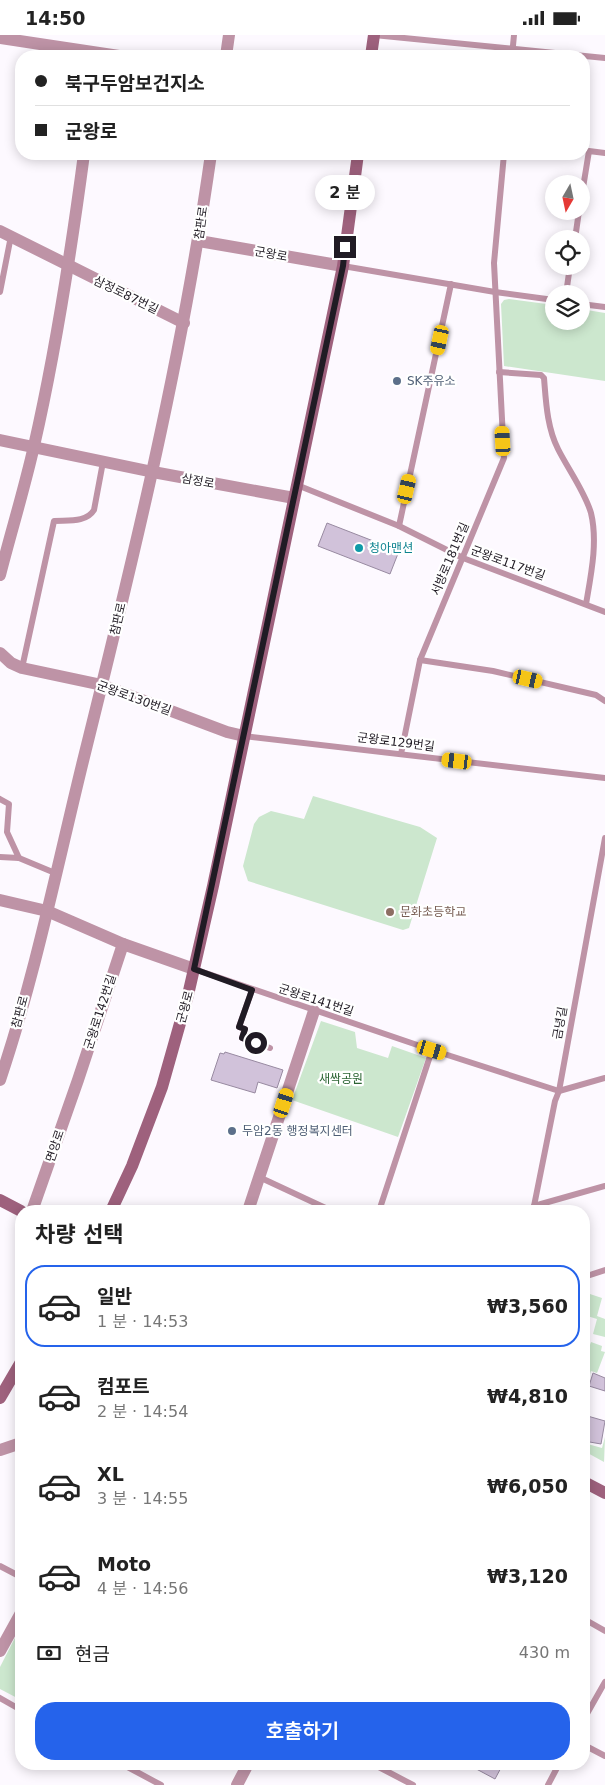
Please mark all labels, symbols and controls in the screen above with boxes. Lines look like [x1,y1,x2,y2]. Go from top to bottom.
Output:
text: 14:50 [25,7,85,29]
text: 북구두암보건지소 [65,72,205,94]
text: 군왕로 [65,120,117,142]
callout: 2 분 [315,175,375,209]
north arrow [545,175,590,220]
map controls [545,175,590,330]
text: 2 분 [329,183,361,202]
street label: 참판로 [192,206,210,240]
button: locate [545,230,590,275]
route end [334,236,356,258]
street label: 군왕로 [253,244,289,264]
street label: 삼정로87번길 [91,273,161,317]
button: layers [545,285,590,330]
car [429,324,450,356]
place label: SK주유소 [407,374,456,388]
marker: SK주유소 [391,375,403,387]
car [494,426,511,456]
street label: 삼정로 [180,471,216,491]
car [396,473,417,505]
street label: 서방로181번길 [428,520,472,598]
place label: 청아맨션 [369,541,413,555]
marker: 청아맨션 [353,542,365,554]
street label: 군왕로117번길 [469,543,547,583]
street label: 참판로 [107,601,129,637]
car [511,668,544,690]
street label: 군왕로130번길 [95,678,173,718]
street label: 군왕로129번길 [356,730,436,754]
car [441,752,472,770]
place label: 문화초등학교 [400,905,466,919]
marker: 문화초등학교 [384,906,396,918]
street label: 군왕로142번길 [81,973,119,1051]
street label: 군왕로141번길 [277,981,355,1019]
street label: 군왕로 [174,989,196,1025]
street label: 참판로 [9,994,31,1030]
street label: 금녕길 [550,1005,570,1041]
route start [245,1032,267,1054]
car [415,1038,448,1062]
park label: 새싹공원 [319,1072,363,1086]
car [272,1086,295,1120]
place label: 두암2동 행정복지센터 [242,1124,353,1138]
marker: 두암2동 행정복지센터 [226,1125,238,1137]
street label: 면앙로 [43,1128,67,1164]
text: 차량 선택 [35,1222,124,1247]
icon: car [37,1284,82,1329]
text: 일반 [97,1285,132,1307]
text: ₩3,560 [487,1295,568,1317]
text: 1 분 · 14:53 [97,1312,188,1331]
icon: car [37,1374,82,1419]
text: 컴포트 [97,1375,149,1397]
text: ₩4,810 [487,1385,568,1407]
text: 2 분 · 14:54 [97,1402,188,1421]
text: XL [97,1463,124,1485]
icon: car [37,1464,82,1509]
text: ₩6,050 [487,1475,568,1497]
text: 3 분 · 14:55 [97,1489,188,1508]
text: Moto [97,1553,151,1575]
icon: car [37,1554,82,1599]
text: ₩3,120 [487,1565,568,1587]
text: 4 분 · 14:56 [97,1579,188,1598]
icon: cash [35,1639,63,1667]
text: 현금 [75,1643,110,1665]
text: 430 m [519,1643,570,1662]
button: 호출하기 [35,1702,570,1760]

